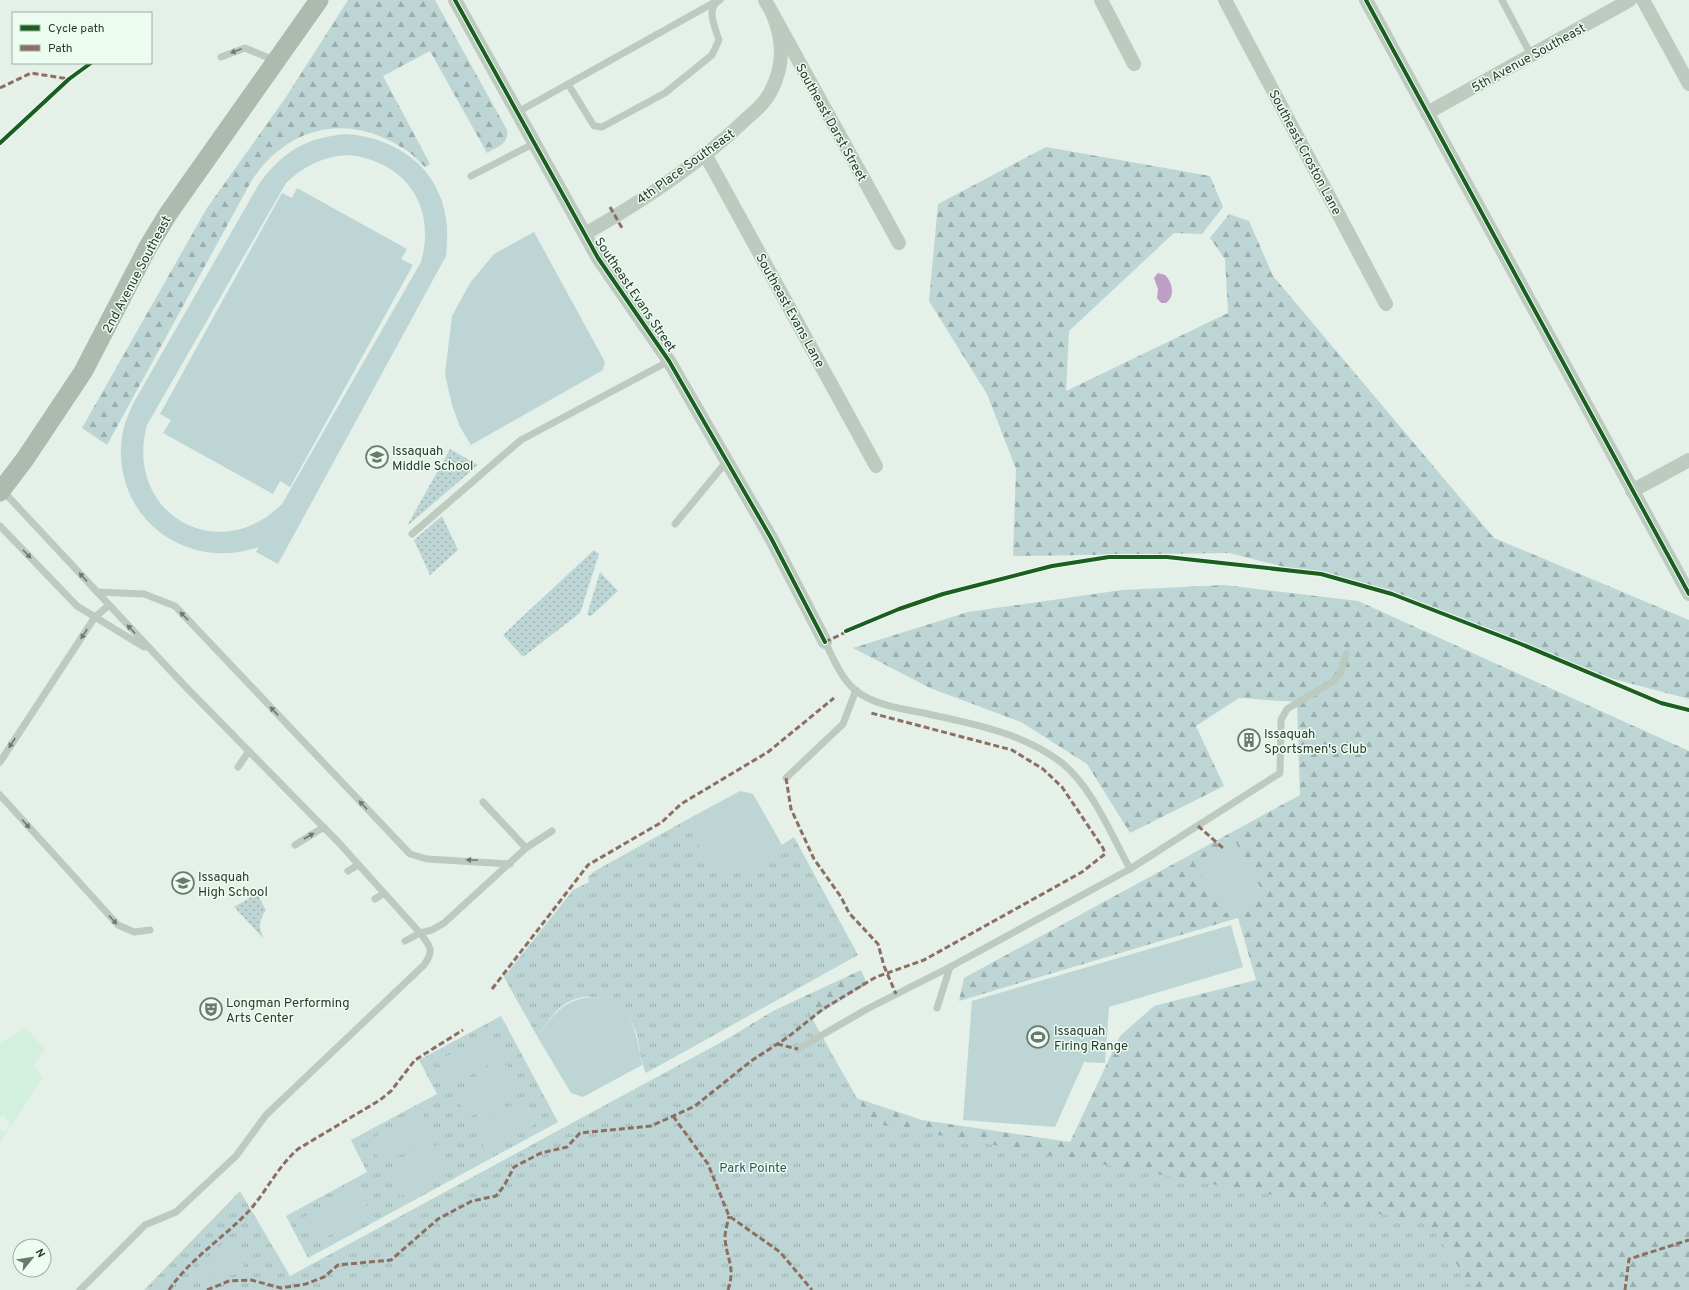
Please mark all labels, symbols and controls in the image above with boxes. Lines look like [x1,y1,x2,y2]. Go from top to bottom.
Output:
legend [12,12,152,64]
text: Cycle path [48,21,105,37]
street label: 5th Avenue Southeast [1469,21,1589,97]
text: Path [48,41,73,57]
one-way arrow [229,49,241,55]
street label: Southeast Darst Street [791,61,869,185]
street label: Southeast Croston Lane [1264,88,1344,218]
street label: 4th Place Southeast [634,127,738,209]
street label: 2nd Avenue Southeast [100,213,176,336]
street label: Southeast Evans Street [590,235,679,356]
street label: Southeast Evans Lane [751,251,827,371]
school or university icon: Issaquah Middle School [364,444,390,470]
place label: Issaquah Middle School [392,444,474,475]
one-way arrow [22,549,32,559]
one-way arrow [78,571,87,582]
one-way arrow [180,611,189,621]
one-way arrow [126,624,136,634]
one-way arrow [80,629,88,639]
one-way arrow [269,706,279,716]
building icon: Issaquah Sportsmen's Club [1236,727,1262,753]
place label: Issaquah Sportsmen's Club [1264,727,1367,758]
one-way arrow [9,737,16,749]
one-way arrow [358,800,368,810]
one-way arrow [21,819,30,828]
one-way arrow [303,832,315,839]
one-way arrow [466,857,478,864]
school or university icon: Issaquah High School [170,870,196,896]
place label: Issaquah High School [198,870,268,901]
one-way arrow [108,915,118,925]
theatre icon: Longman Performing Arts Center [198,996,224,1022]
place label: Longman Performing Arts Center [226,996,350,1027]
sports icon: Issaquah Firing Range [1025,1024,1051,1050]
place label: Issaquah Firing Range [1054,1024,1128,1055]
park label: Park Pointe [719,1161,787,1177]
north arrow [12,1238,52,1278]
text: N [32,1247,48,1260]

